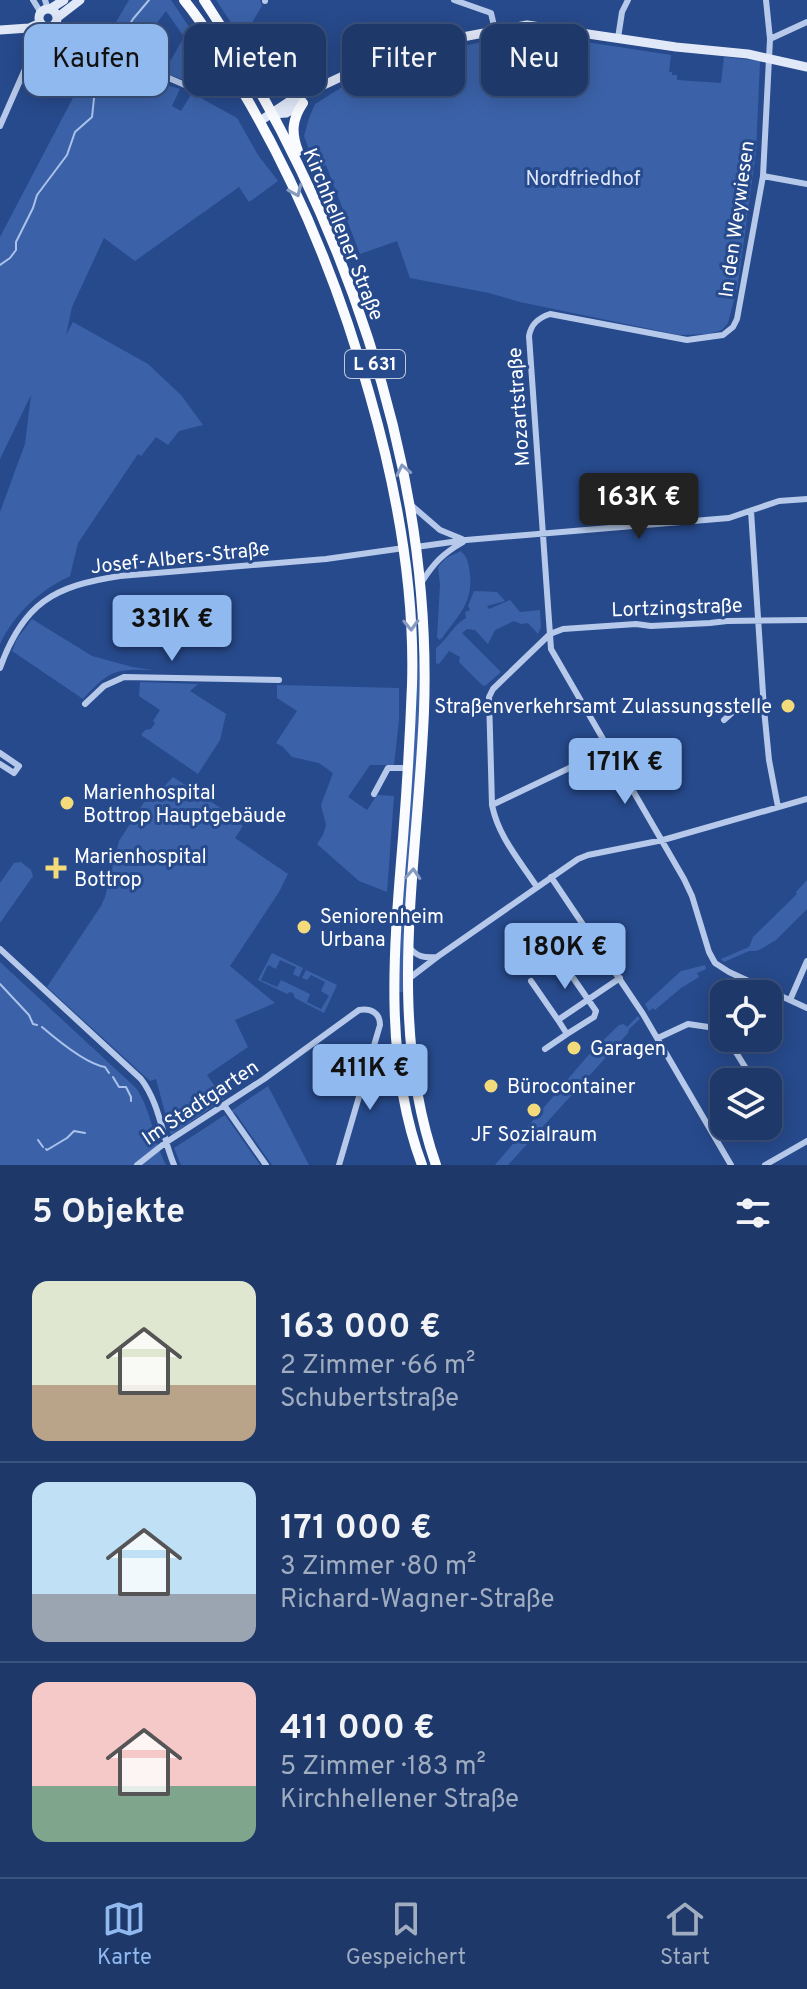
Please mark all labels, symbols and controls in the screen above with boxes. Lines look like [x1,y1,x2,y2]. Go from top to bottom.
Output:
chip: Kaufen [24,24,168,96]
chip: Mieten [184,24,326,96]
chip: Filter [342,24,465,96]
chip: Neu [481,24,588,96]
street label: In den Weywiesen [714,139,762,299]
street label: Kirchhellener Straße [296,145,389,325]
park label: Nordfriedhof [526,167,641,193]
one-way arrow [286,183,302,197]
street label: Mozartstraße [503,347,537,467]
road number: L 631 [345,350,405,378]
one-way arrow [395,464,412,477]
pin: 163K € [574,473,704,541]
text: 163K € [597,482,681,515]
street label: Josef-Albers-Straße [89,537,271,581]
street label: Lortzingstraße [611,594,743,624]
pin: 331K € [107,595,237,663]
text: 331K € [131,604,213,637]
one-way arrow [402,619,419,632]
place label: Straßenverkehrsamt Zulassungsstelle [434,695,772,721]
marker: Straßenverkehrsamt Zulassungsstelle [779,697,797,715]
pin: 171K € [560,738,690,806]
text: 171K € [587,747,663,780]
place label: Marienhospital Bottrop Hauptgebäude [83,781,286,830]
marker: Marienhospital Bottrop Hauptgebäude [58,794,76,812]
place label: Marienhospital Bottrop [74,845,207,894]
marker: Marienhospital Bottrop [45,857,67,879]
one-way arrow [404,867,421,880]
place label: Seniorenheim Urbana [320,905,444,954]
marker: Seniorenheim Urbana [295,918,313,936]
pin: 180K € [500,923,630,991]
text: 180K € [523,932,607,965]
map controls [710,980,782,1140]
button: locate [710,980,782,1052]
place label: Garagen [590,1037,666,1063]
marker: Garagen [565,1039,583,1057]
pin: 411K € [305,1044,435,1112]
text: 411K € [331,1053,409,1086]
street label: Im Stadtgarten [138,1055,265,1152]
button: layers [710,1068,782,1140]
place label: Bürocontainer [507,1075,636,1101]
marker: Bürocontainer [482,1077,500,1095]
marker: JF Sozialraum [525,1101,543,1119]
place label: JF Sozialraum [471,1123,597,1149]
icon: filters [731,1191,775,1235]
text: 5 Objekte [32,1192,185,1235]
text: 163 000 € [280,1307,441,1350]
icon: home [96,1313,192,1409]
text: 2 Zimmer · 66 m² [280,1350,475,1383]
text: Schubertstraße [280,1383,459,1416]
text: 171 000 € [280,1508,432,1551]
icon: home [96,1514,192,1610]
text: 3 Zimmer · 80 m² [280,1551,476,1584]
text: Richard-Wagner-Straße [280,1584,554,1617]
text: 411 000 € [280,1708,435,1751]
icon: home [96,1714,192,1810]
text: 5 Zimmer · 183 m² [280,1751,486,1784]
text: Kirchhellener Straße [280,1784,519,1817]
tab: Karte [97,1897,152,1972]
tab: Gespeichert [346,1897,466,1972]
tab: Start [660,1897,710,1972]

